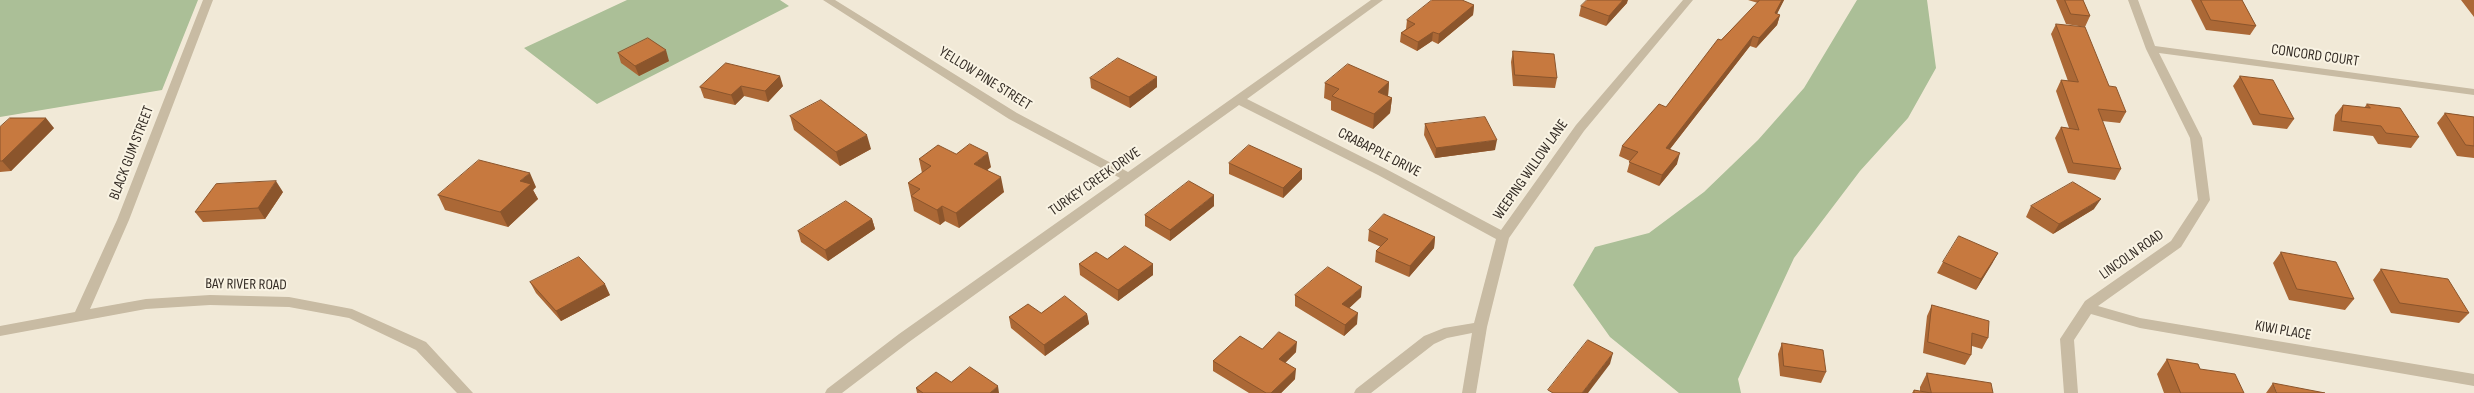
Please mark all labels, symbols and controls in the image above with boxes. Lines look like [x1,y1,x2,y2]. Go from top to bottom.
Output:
street label: CONCORD COURT [2270,41,2360,71]
street label: YELLOW PINE STREET [935,43,1035,115]
street label: BLACK GUM STREET [106,103,158,203]
street label: WEEPING WILLOW LANE [1490,116,1572,224]
street label: CRABAPPLE DRIVE [1335,124,1423,182]
street label: TURKEY CREEK DRIVE [1046,144,1144,220]
street label: LINCOLN ROAD [2096,226,2168,284]
street label: BAY RIVER ROAD [205,275,287,295]
street label: KIWI PLACE [2254,317,2312,345]

